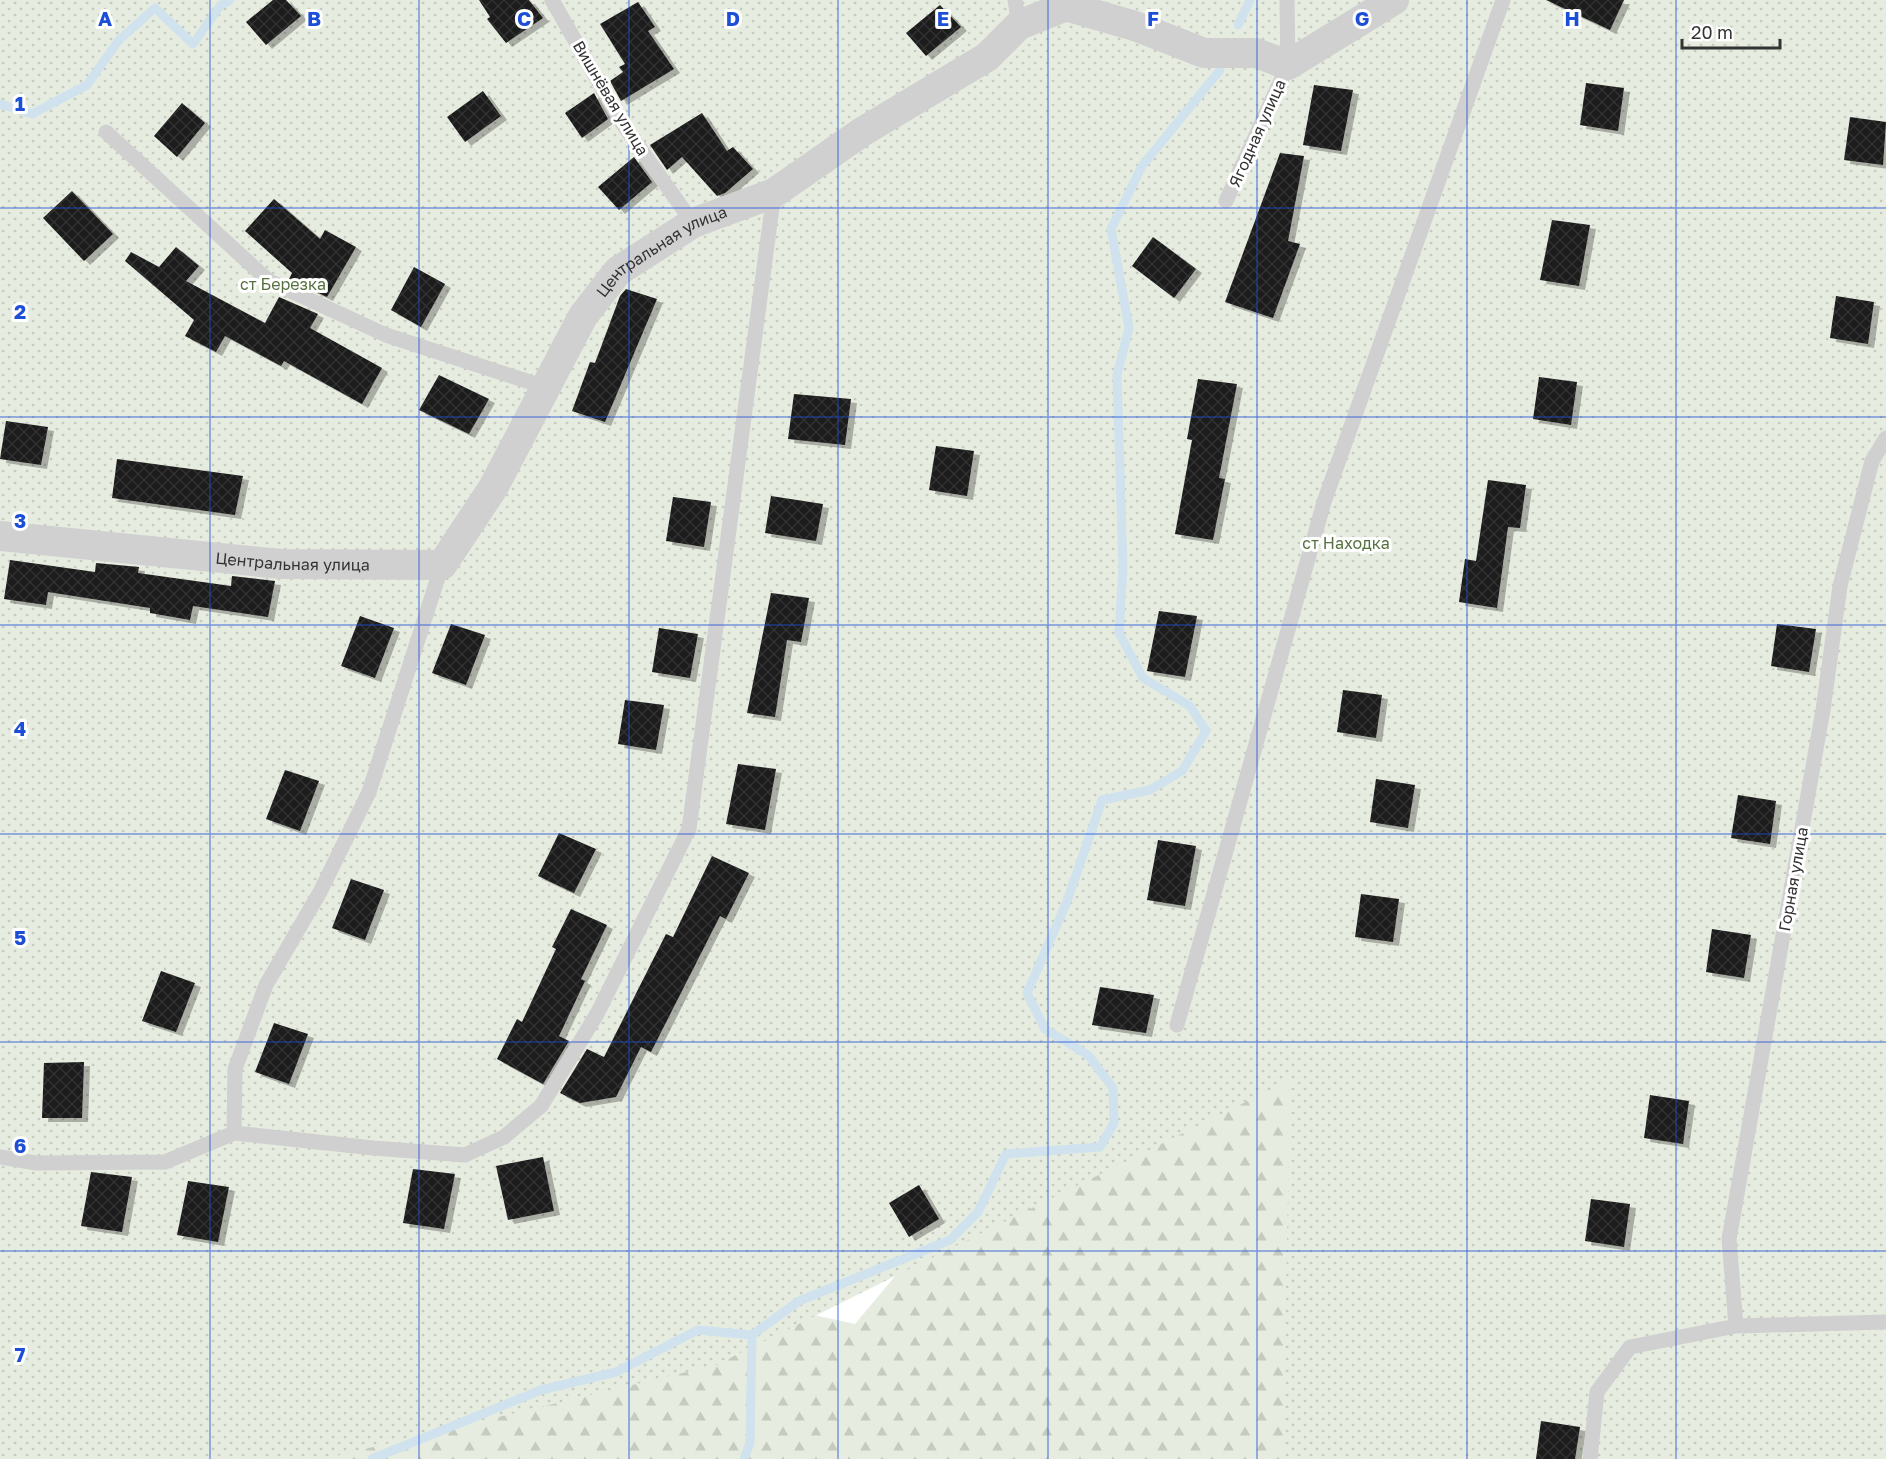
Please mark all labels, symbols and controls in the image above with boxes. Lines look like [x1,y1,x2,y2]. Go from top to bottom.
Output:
text: A [98,6,112,30]
text: B [307,6,321,30]
text: C [517,6,531,30]
text: D [726,6,740,30]
text: E [937,6,949,30]
text: F [1147,6,1159,30]
text: G [1355,6,1369,30]
text: H [1564,6,1580,30]
scale bar [1682,12,1780,50]
text: 20 m [1691,21,1733,43]
street label: Вишнёвая улица [569,37,653,159]
street label: Ягодная улица [1224,76,1290,190]
text: 1 [15,91,25,115]
street label: Центральная улица [592,201,730,301]
park label: ст Березка [240,274,326,294]
text: 2 [14,299,26,323]
text: 3 [14,508,26,532]
park label: ст Находка [1302,533,1390,553]
street label: Центральная улица [215,548,370,575]
text: 4 [14,716,26,740]
street label: Горная улица [1774,825,1812,933]
text: 5 [14,925,26,949]
text: 6 [14,1133,26,1157]
text: 7 [15,1342,26,1366]

